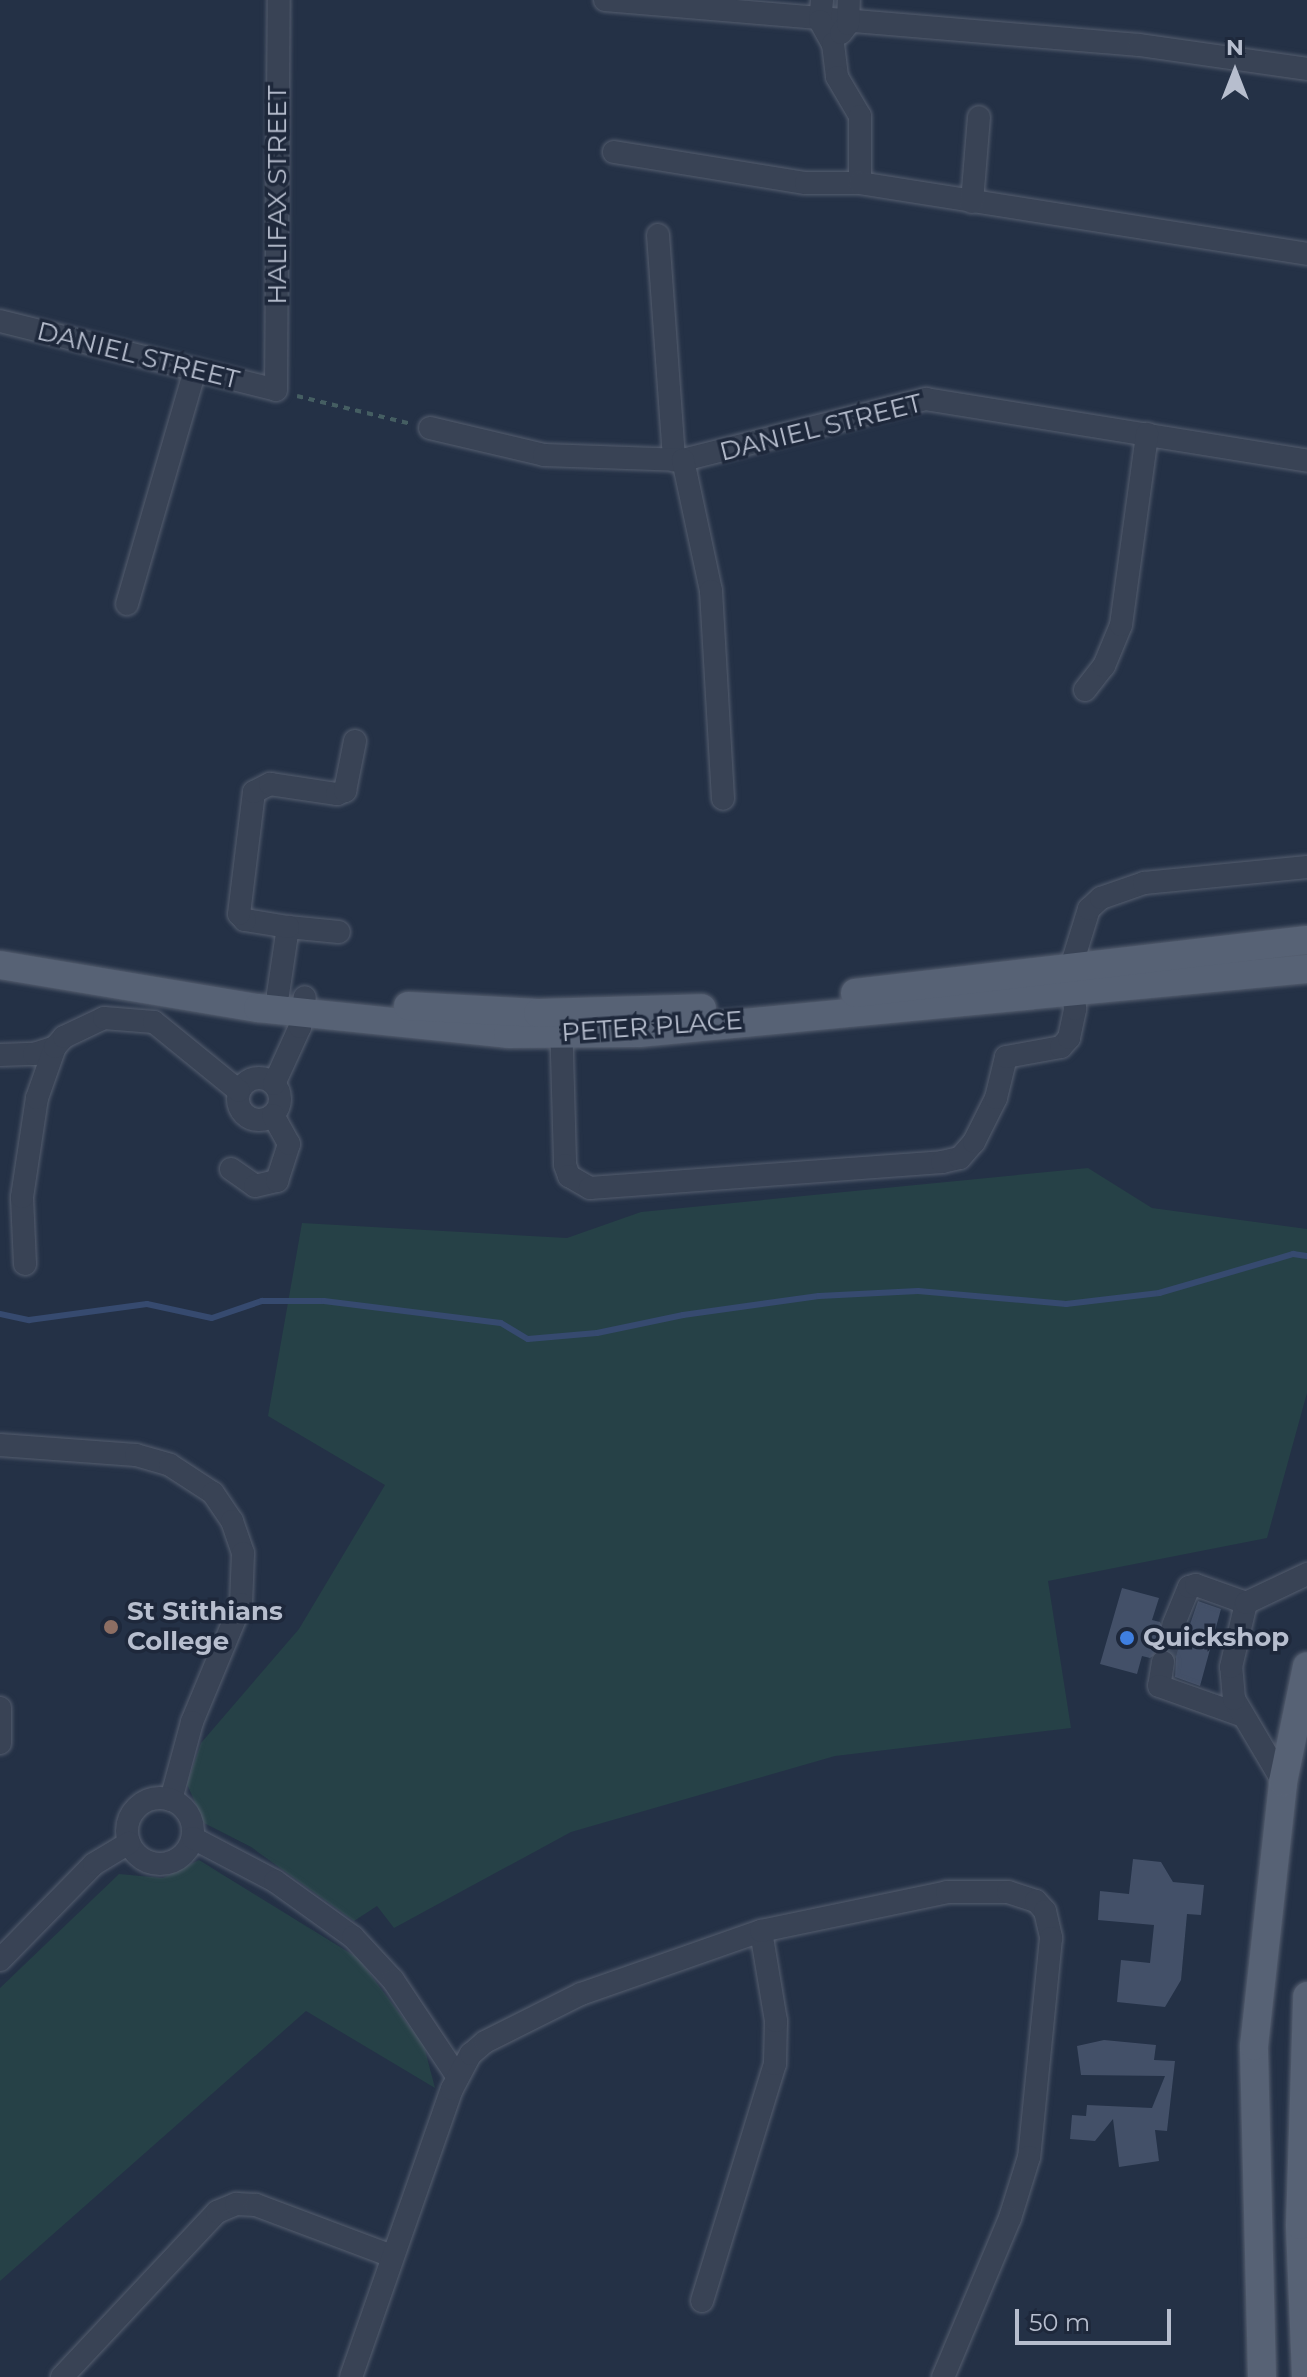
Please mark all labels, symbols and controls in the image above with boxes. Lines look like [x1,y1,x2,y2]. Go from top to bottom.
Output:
north arrow [1195,32,1275,112]
text: N [1226,34,1244,61]
street label: HALIFAX STREET [262,85,294,305]
street label: DANIEL STREET [34,316,242,396]
street label: DANIEL STREET [717,388,925,468]
street label: PETER PLACE [560,1005,744,1049]
place label: St Stithians College [127,1596,283,1658]
marker: St Stithians College [102,1618,120,1636]
place label: Quickshop [1143,1622,1289,1654]
marker: Quickshop [1118,1629,1136,1647]
scale bar [1019,2293,1175,2343]
text: 50 m [1029,2308,1090,2337]

